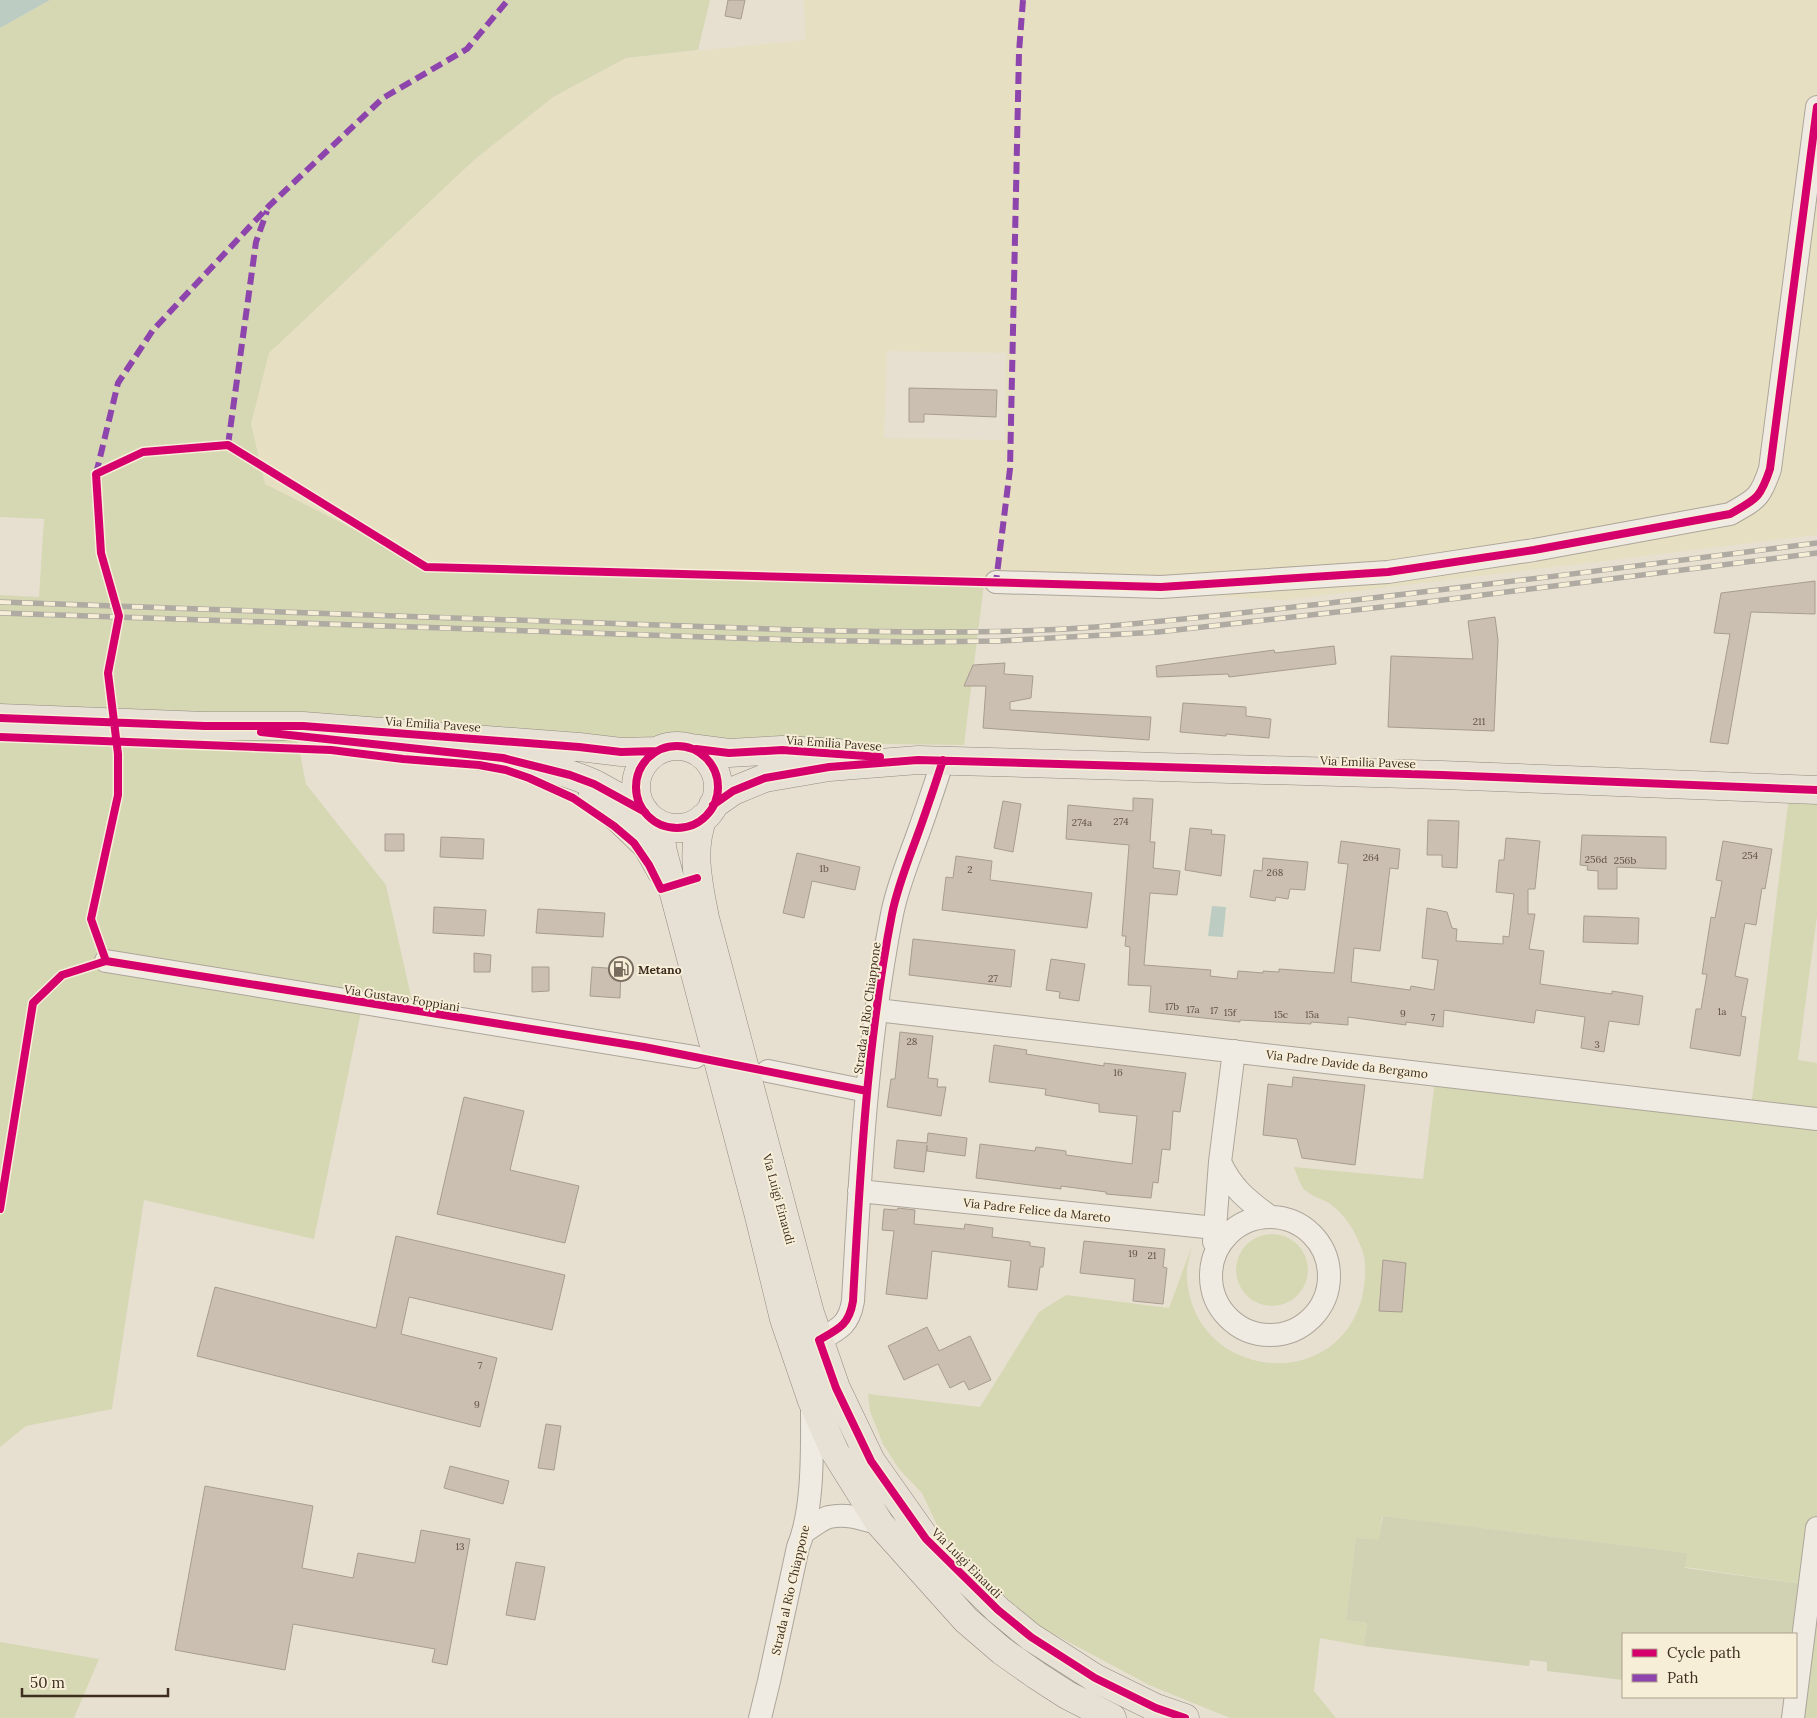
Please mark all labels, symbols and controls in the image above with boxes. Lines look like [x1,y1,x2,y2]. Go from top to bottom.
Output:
street label: Via Emilia Pavese [384,713,482,735]
house number: 211 [1473,715,1486,728]
street label: Via Emilia Pavese [785,732,883,754]
street label: Via Emilia Pavese [1319,753,1417,771]
house number: 274 [1113,815,1129,828]
house number: 274a [1072,816,1092,829]
house number: 254 [1742,849,1759,862]
house number: 264 [1363,851,1380,864]
house number: 256d [1585,853,1607,866]
house number: 256b [1614,854,1636,867]
house number: 1b [819,862,829,875]
house number: 2 [967,863,973,876]
house number: 268 [1267,866,1284,879]
street label: Strada al Rio Chiappone [850,941,884,1075]
fuel station icon: Metano [608,956,634,982]
place label: Metano [638,962,682,977]
house number: 27 [988,972,998,985]
street label: Via Gustavo Foppiani [342,981,461,1015]
house number: 17b [1165,1000,1179,1013]
house number: 17a [1186,1003,1200,1016]
house number: 17 [1210,1004,1219,1017]
house number: 1a [1718,1005,1726,1018]
house number: 15f [1224,1006,1237,1019]
house number: 9 [1400,1007,1406,1020]
house number: 15c [1274,1008,1288,1021]
house number: 15a [1305,1008,1319,1021]
house number: 7 [1431,1011,1436,1024]
house number: 28 [907,1035,918,1048]
house number: 3 [1594,1038,1600,1051]
street label: Via Padre Davide da Bergamo [1264,1046,1429,1081]
house number: 16 [1113,1066,1123,1079]
street label: Via Luigi Einaudi [759,1151,798,1246]
street label: Via Padre Felice da Mareto [962,1195,1111,1225]
house number: 19 [1128,1247,1138,1260]
house number: 21 [1147,1249,1157,1262]
house number: 7 [478,1359,483,1372]
house number: 9 [474,1398,480,1411]
street label: Strada al Rio Chiappone [768,1523,812,1657]
street label: Via Luigi Einaudi [928,1524,1005,1601]
house number: 13 [455,1540,465,1553]
legend [1622,1633,1797,1698]
text: Cycle path [1667,1643,1741,1662]
scale bar [22,1666,169,1698]
text: Path [1667,1668,1698,1687]
text: 50 m [30,1673,65,1692]

